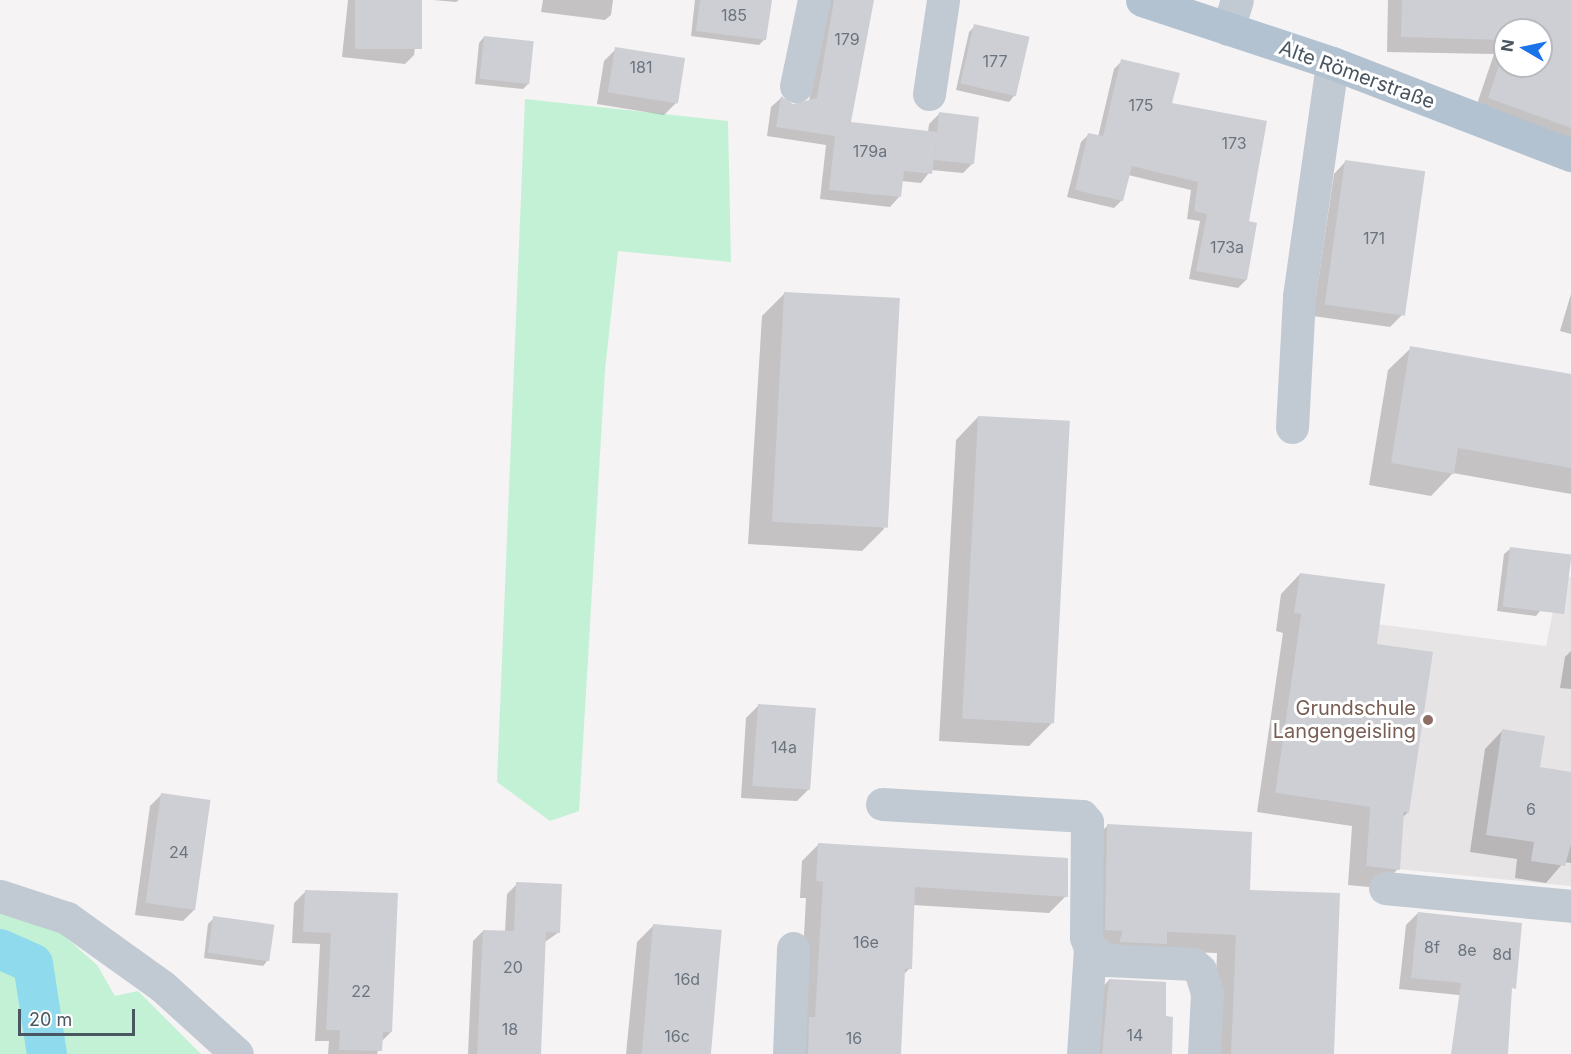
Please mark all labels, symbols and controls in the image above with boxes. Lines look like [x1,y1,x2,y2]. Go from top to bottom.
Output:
house number: 185 [721,5,747,25]
north arrow [1493,18,1553,78]
house number: 179 [834,29,860,49]
street label: Alte Römerstraße [1276,36,1438,114]
text: N [1496,38,1518,53]
house number: 177 [983,51,1007,71]
house number: 181 [630,57,652,77]
house number: 175 [1128,95,1154,115]
house number: 173 [1221,133,1247,153]
house number: 179a [853,141,887,161]
house number: 171 [1363,228,1385,248]
house number: 173a [1210,237,1244,257]
place label: Grundschule Langengeisling [1273,696,1416,743]
marker: Grundschule Langengeisling [1421,713,1435,727]
house number: 14a [771,737,797,757]
house number: 6 [1526,799,1536,819]
house number: 24 [169,842,189,862]
house number: 16e [853,932,879,952]
house number: 8f [1424,937,1440,957]
house number: 8e [1457,940,1477,960]
house number: 8d [1492,944,1512,964]
house number: 20 [503,957,523,977]
house number: 16d [674,969,700,989]
house number: 22 [351,981,371,1001]
scale bar [21,997,138,1035]
text: 20 m [29,1009,72,1030]
house number: 18 [502,1019,518,1039]
house number: 14 [1127,1025,1143,1045]
house number: 16c [664,1026,690,1046]
house number: 16 [846,1028,862,1048]

